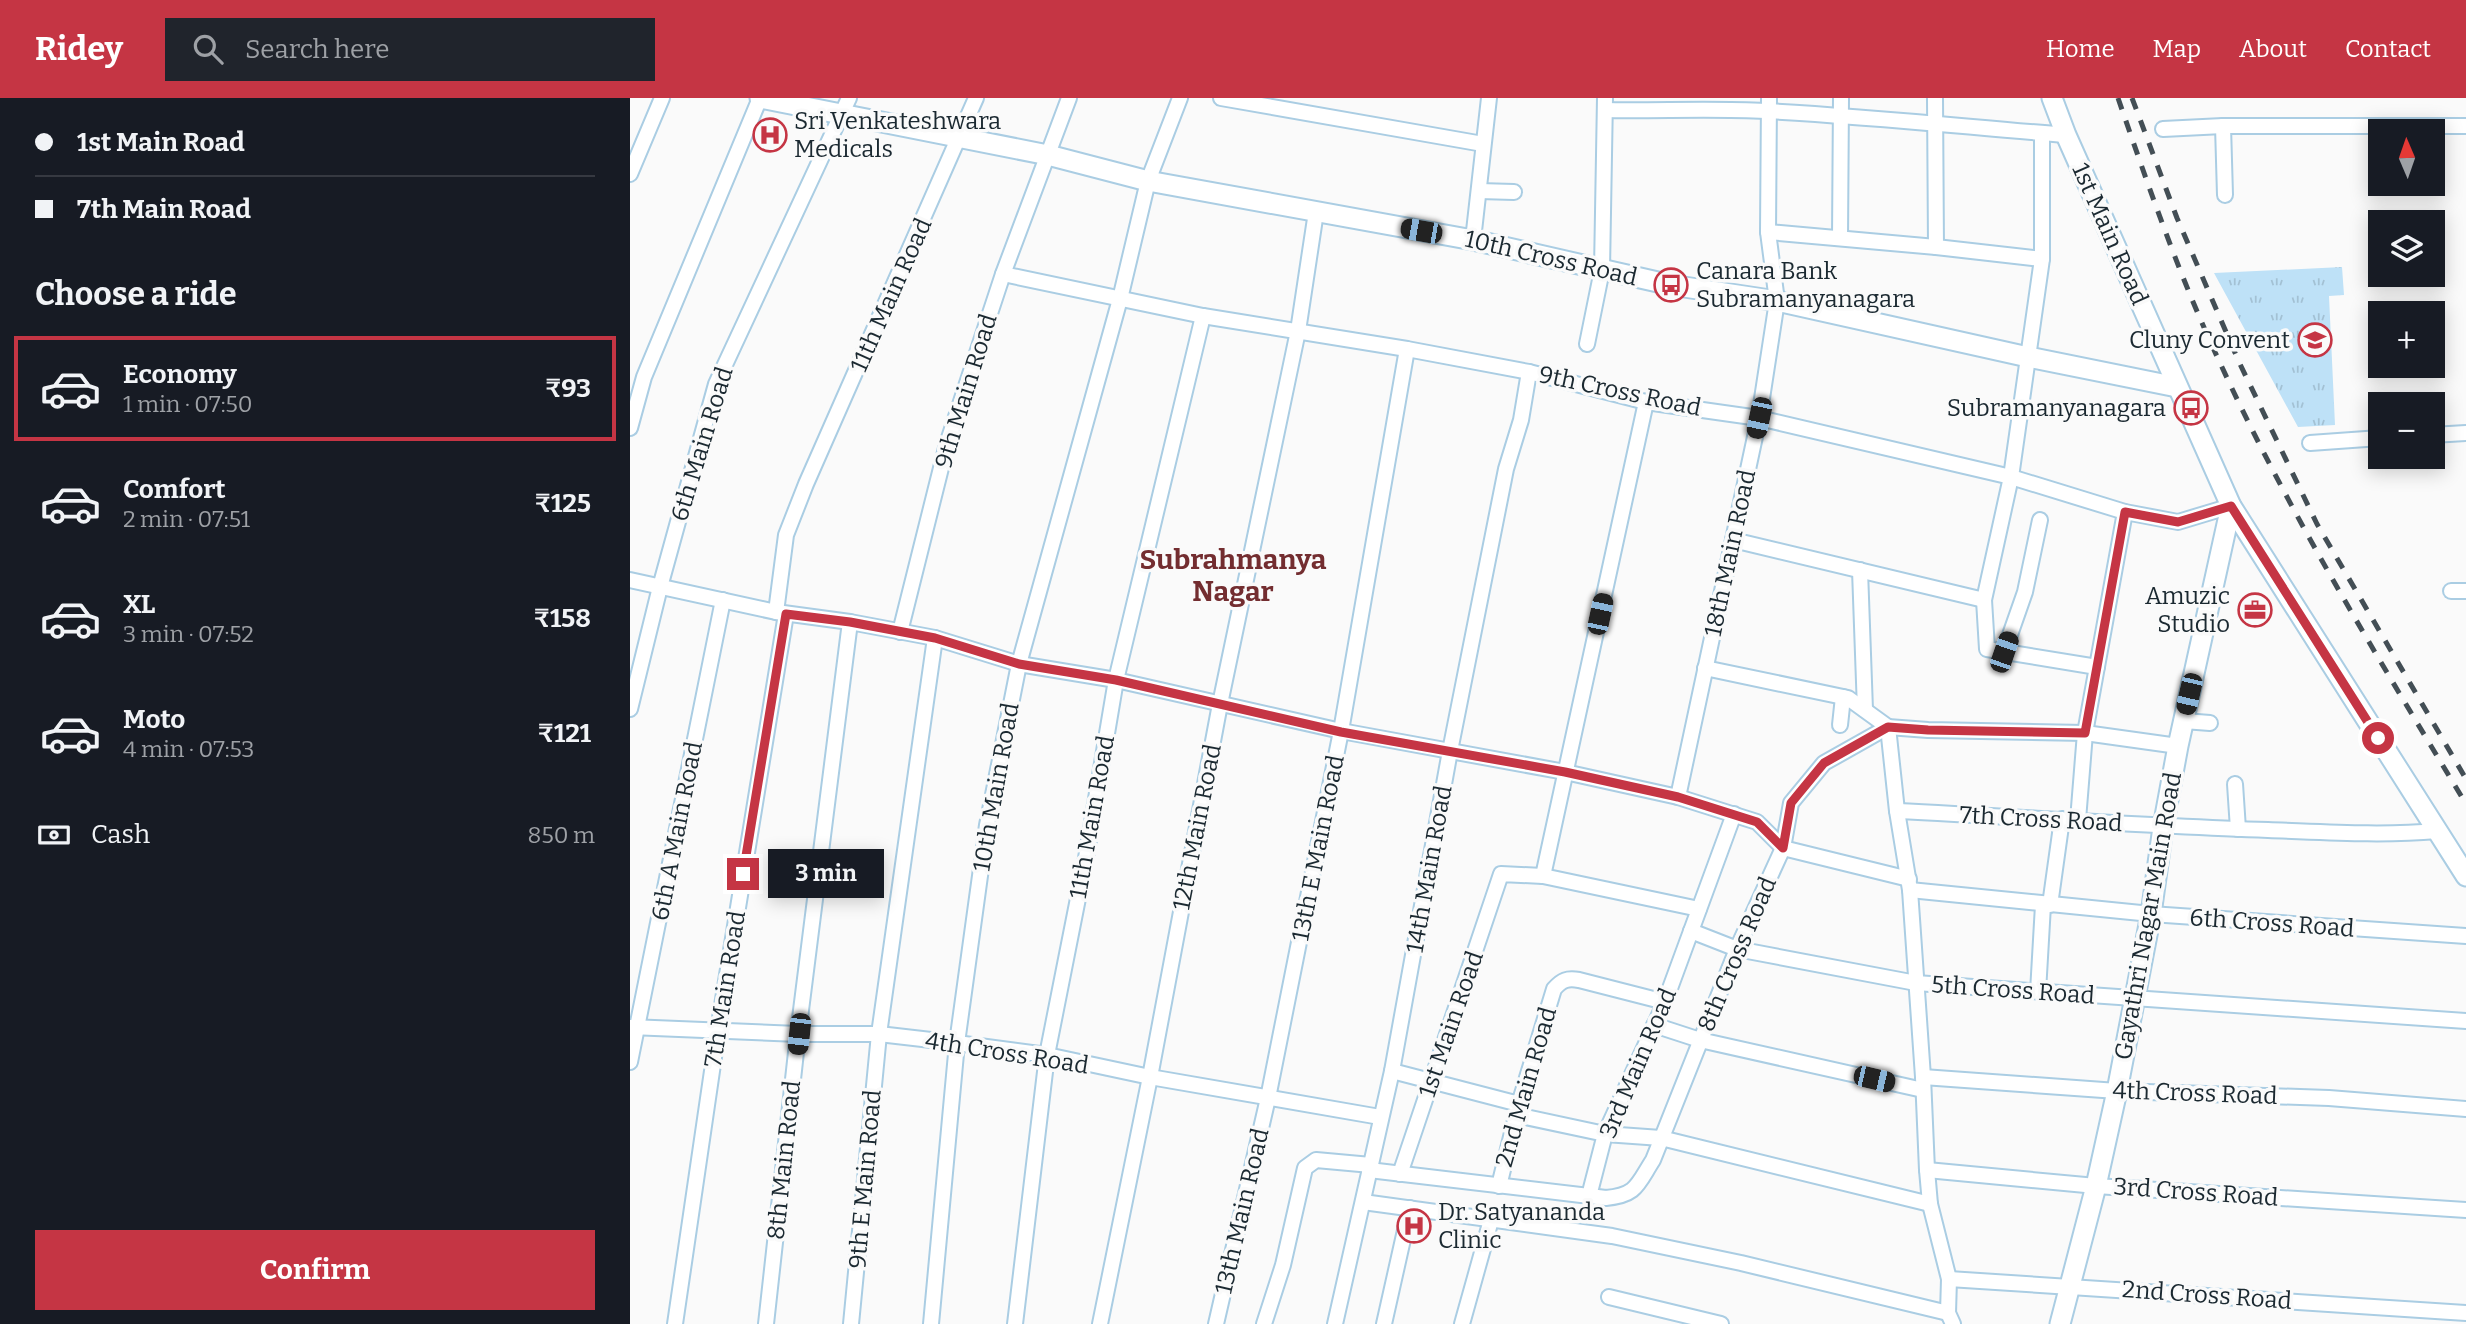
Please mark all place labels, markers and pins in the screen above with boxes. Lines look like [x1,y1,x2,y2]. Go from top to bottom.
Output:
place label: Sri Venkateshwara Medicals [794,107,1001,163]
hospital icon: Sri Venkateshwara Medicals [751,116,789,154]
place label: Canara Bank Subramanyanagara [1696,257,1915,313]
bus stop icon: Canara Bank Subramanyanagara [1652,266,1690,304]
school or university icon: Cluny Convent [2296,321,2334,359]
place label: Cluny Convent [2129,326,2290,354]
bus stop icon: Subramanyanagara [2172,389,2210,427]
place label: Subramanyanagara [1947,394,2166,422]
place label: Amuzic Studio [2145,582,2230,638]
office icon: Amuzic Studio [2236,591,2274,629]
place label: Dr. Satyananda Clinic [1438,1198,1605,1254]
hospital icon: Dr. Satyananda Clinic [1395,1207,1433,1245]

